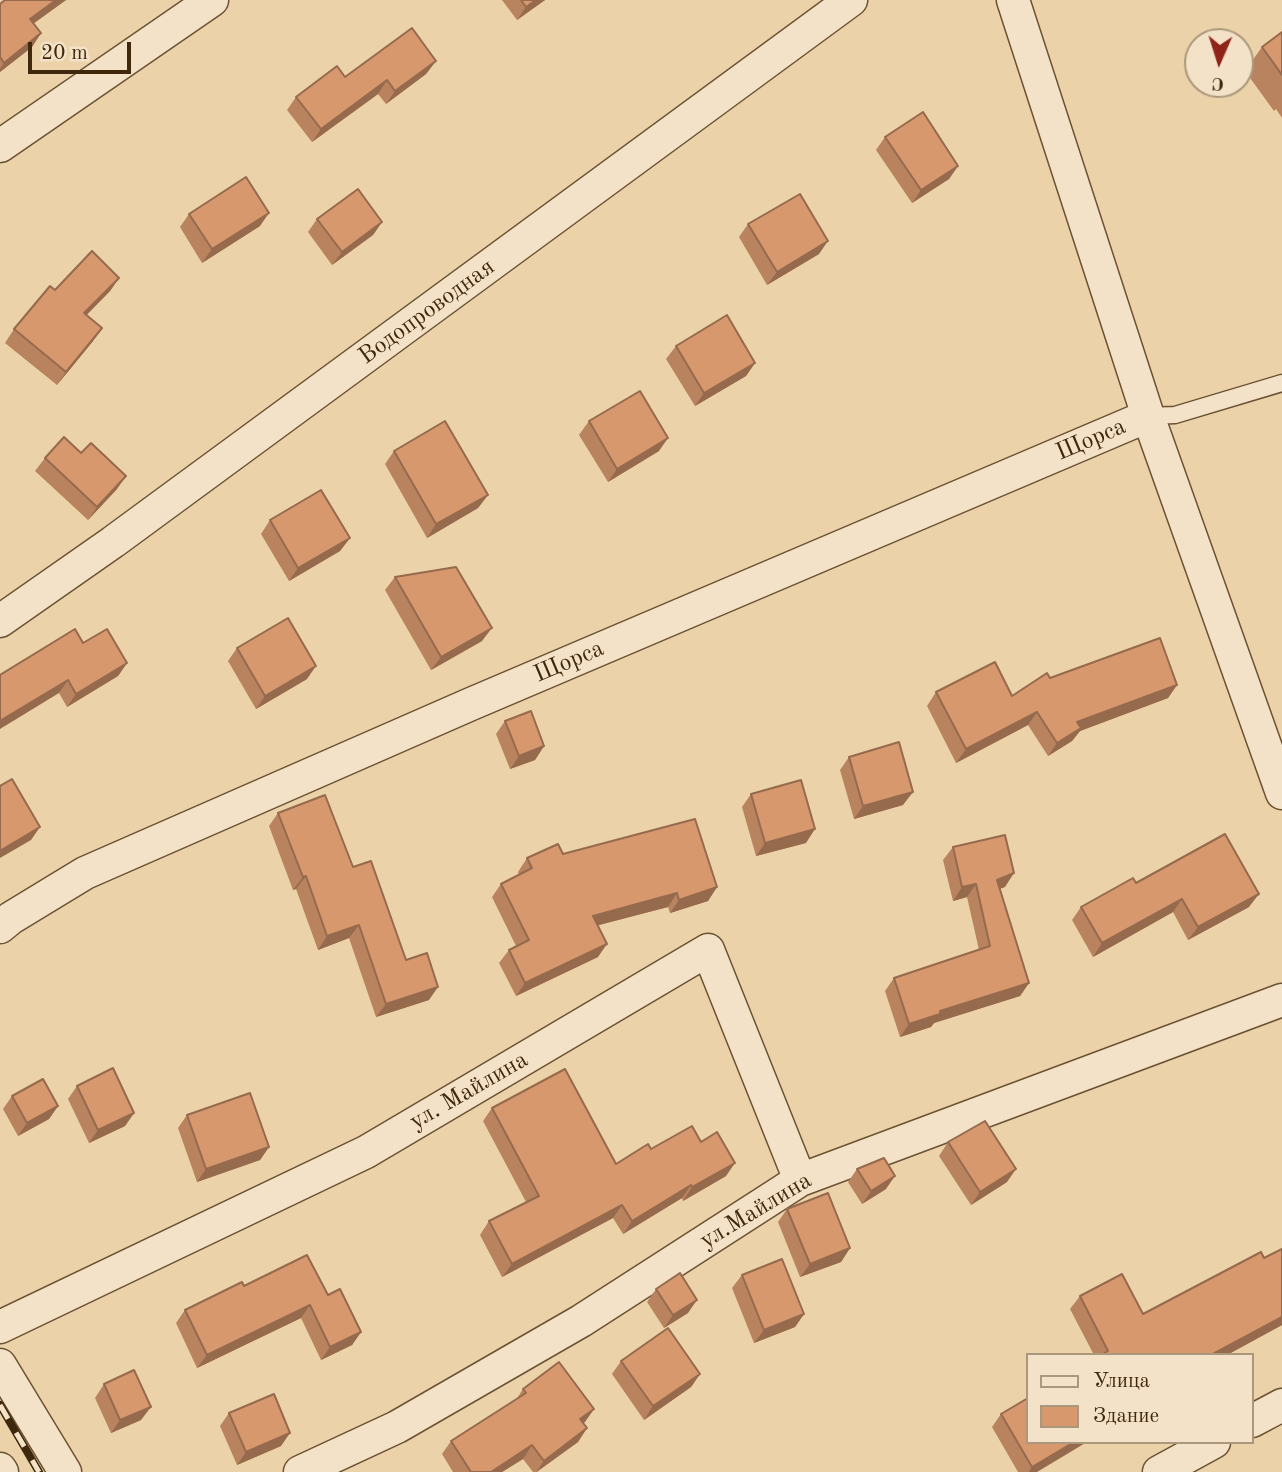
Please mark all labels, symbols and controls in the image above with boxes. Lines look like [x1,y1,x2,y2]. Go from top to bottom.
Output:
scale bar [32,28,135,72]
north arrow [1184,28,1254,98]
text: 20 m [41,43,88,64]
text: С [1211,73,1225,92]
street label: Водопроводная [353,253,501,371]
street label: Щорса [1052,412,1130,468]
street label: Щорса [530,634,608,690]
street label: ул. Майлина [405,1046,533,1136]
street label: ул.Майлина [695,1166,817,1256]
legend [1026,1353,1254,1444]
text: Улица [1093,1371,1150,1392]
text: Здание [1093,1406,1159,1427]

